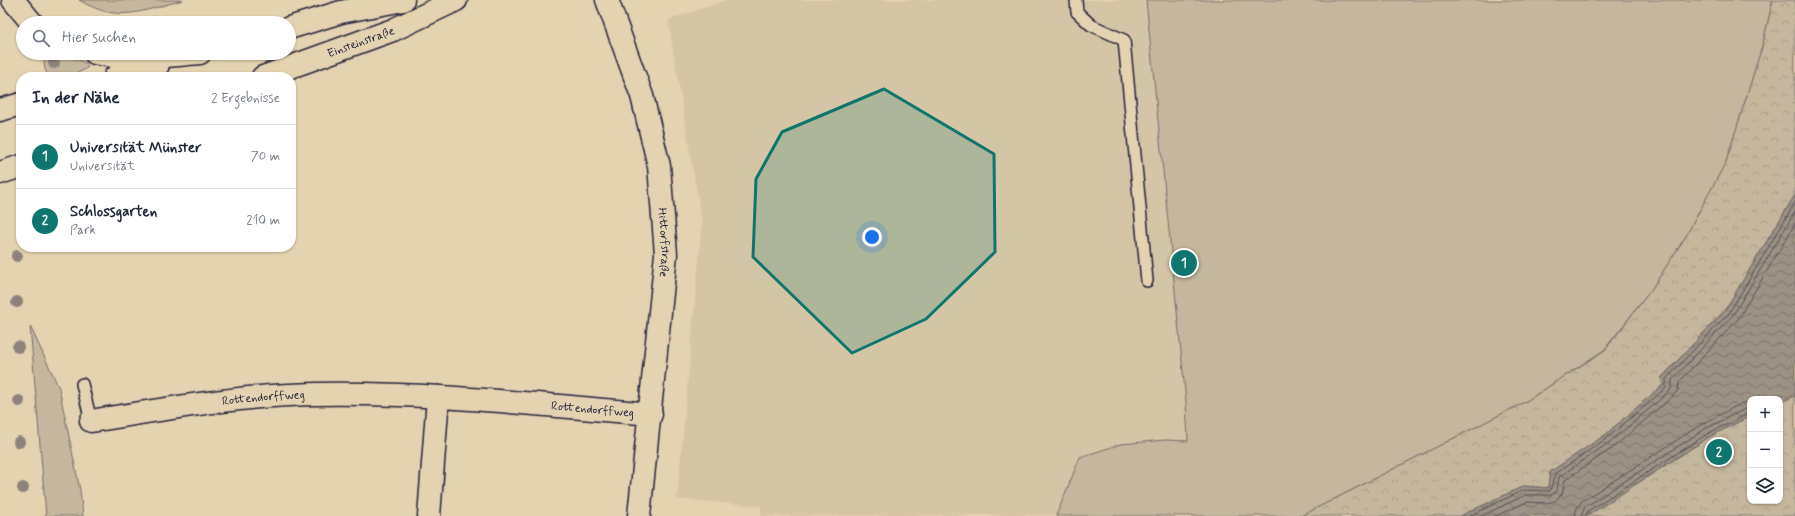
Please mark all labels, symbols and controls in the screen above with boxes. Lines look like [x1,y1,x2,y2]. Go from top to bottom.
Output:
search box [16,16,296,60]
street label: Einsteinstraße [325,23,397,62]
icon: search [30,27,52,49]
text: Hier suchen [62,28,136,48]
text: In der Nähe [32,87,120,109]
text: 2 Ergebnisse [211,90,280,107]
text: Universität Münster [70,138,201,158]
text: 1 [42,148,48,165]
text: 70 m [251,148,280,165]
text: Universität [70,158,135,175]
text: Schlossgarten [70,202,157,222]
street label: Hittorfstraße [653,207,673,278]
text: 2 [42,212,48,229]
text: 210 m [246,212,280,229]
text: Park [70,222,96,239]
your location [862,227,882,247]
pin: 1 [1171,248,1197,278]
street label: Rottendorffweg [221,387,305,410]
map controls [1747,396,1783,504]
button: + [1747,396,1783,432]
street label: Rottendorffweg [550,398,635,422]
button: − [1747,432,1783,468]
pin: 2 [1706,437,1732,467]
button: layers [1747,468,1783,504]

